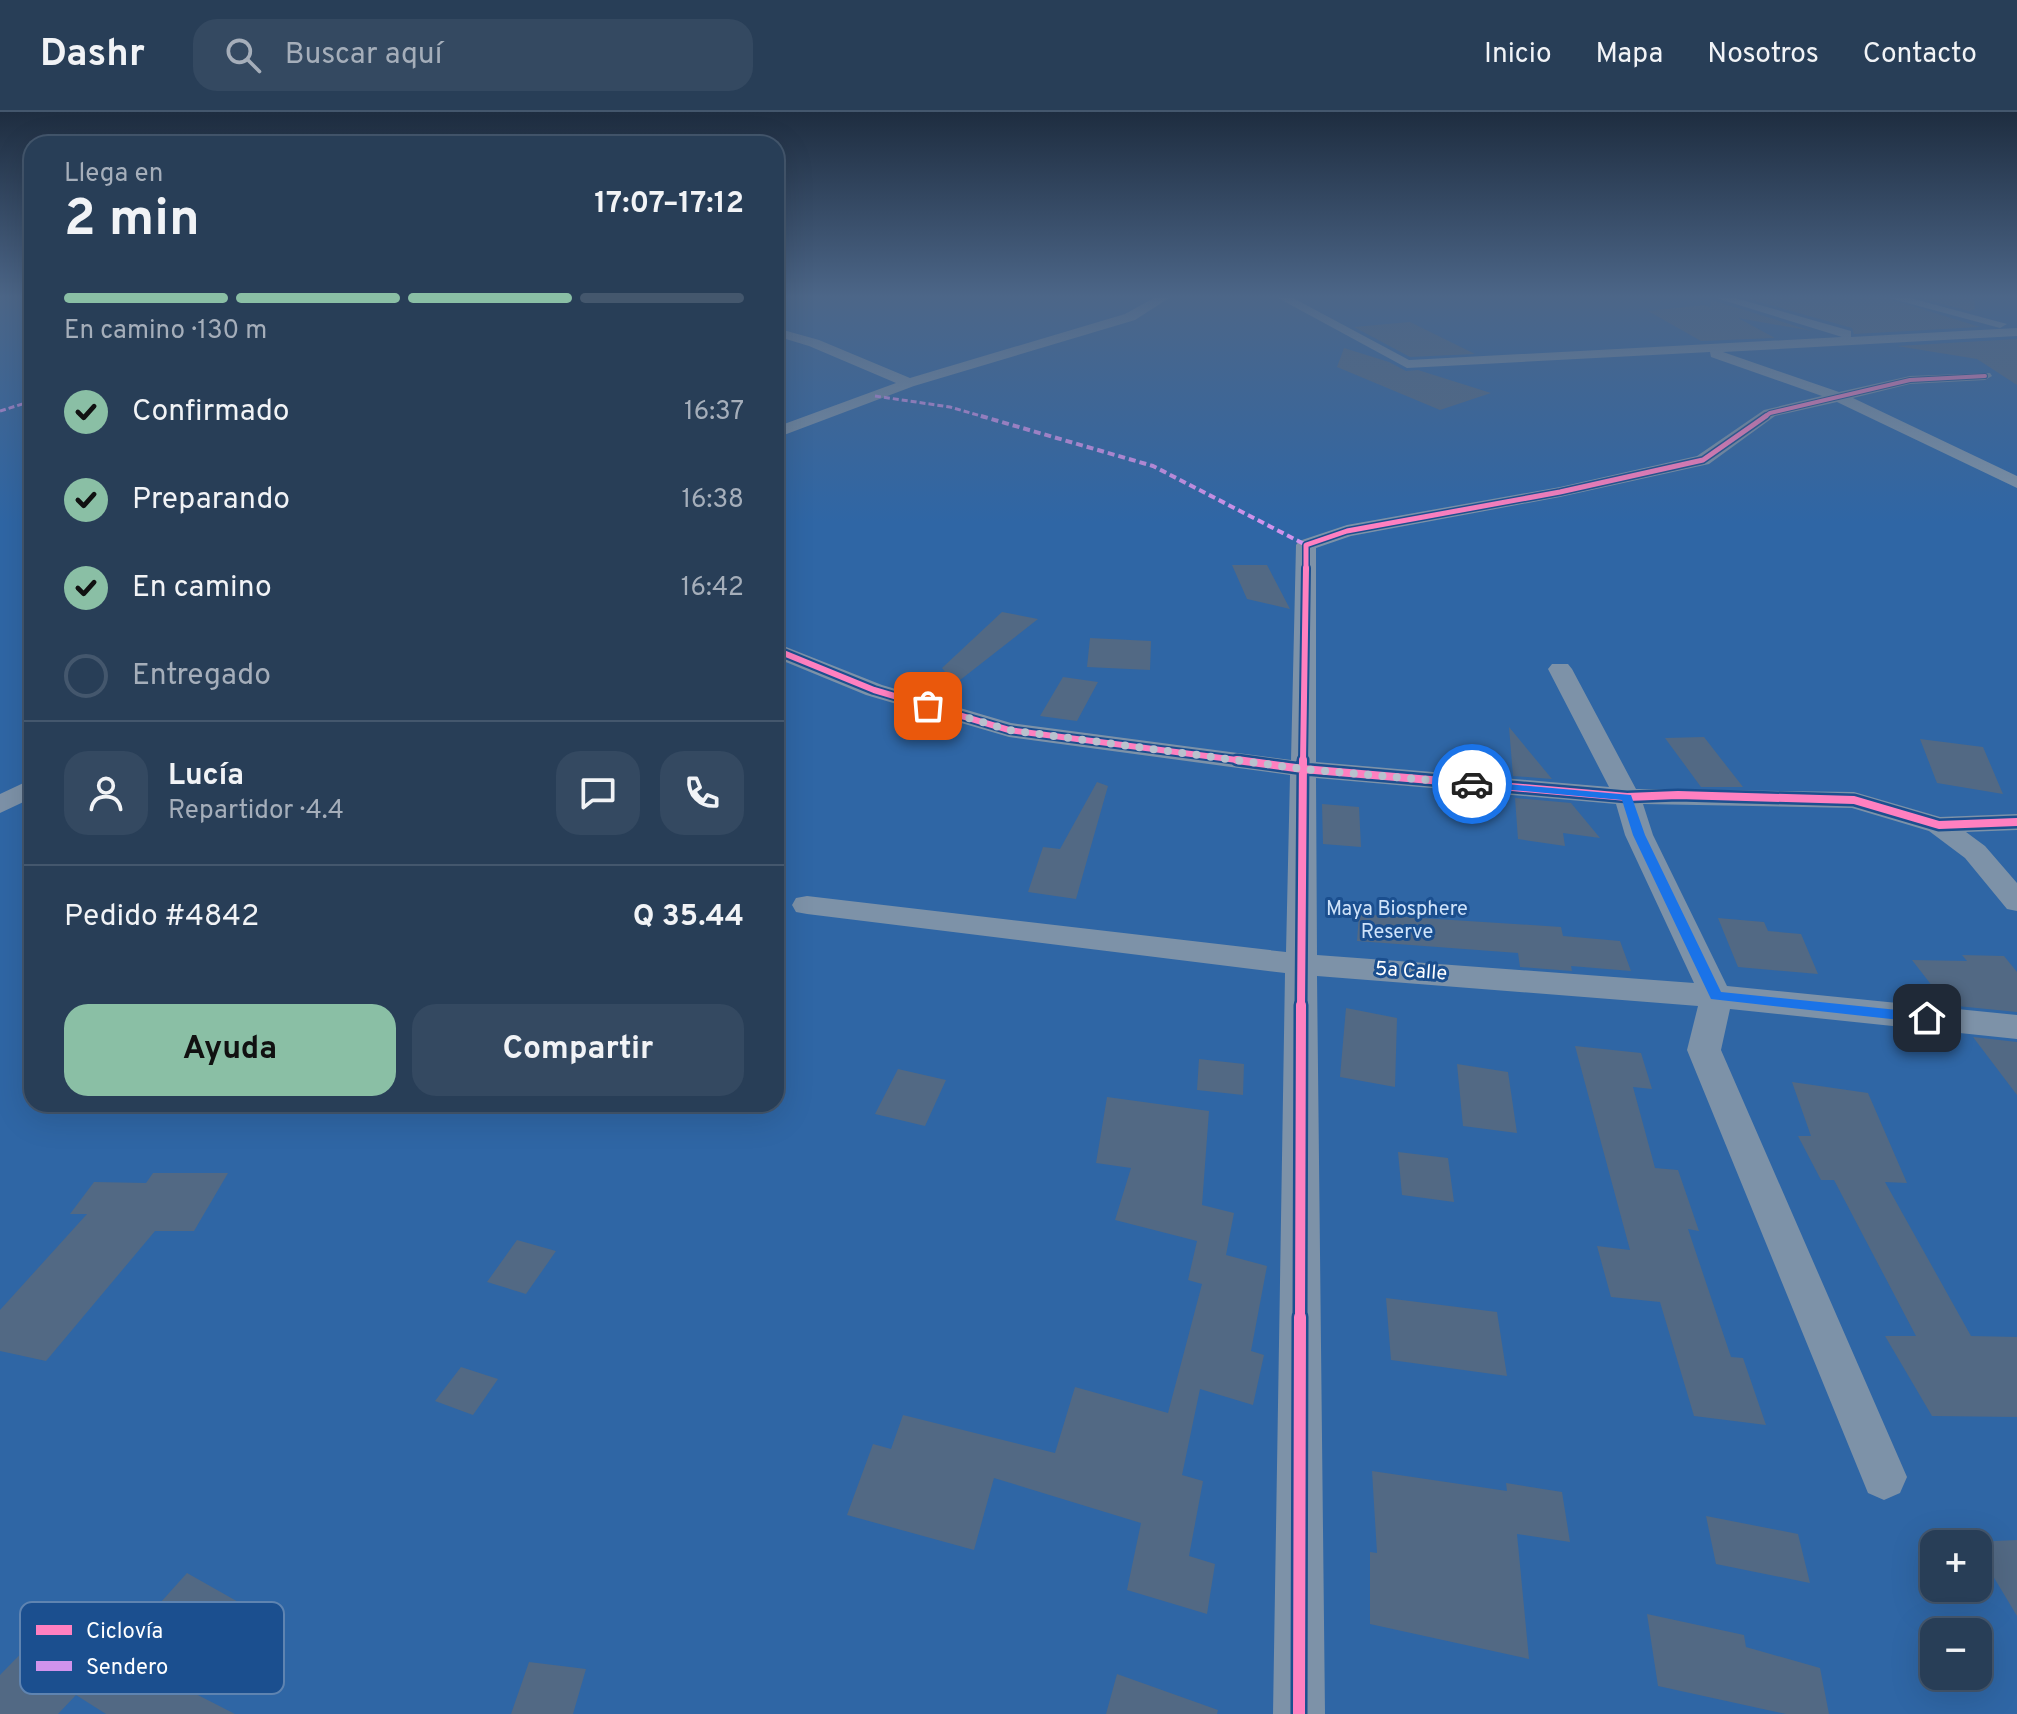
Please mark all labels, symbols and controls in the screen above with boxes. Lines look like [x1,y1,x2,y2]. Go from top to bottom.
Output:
search box [193,19,753,91]
text: Dashr [40,31,145,80]
icon: search [221,33,265,77]
text: Buscar aquí [285,37,442,74]
text: Inicio [1484,37,1552,73]
text: Mapa [1596,37,1663,73]
text: Nosotros [1707,37,1819,73]
text: Contacto [1863,37,1977,73]
text: Llega en [64,158,163,191]
text: 17:07–17:12 [594,186,744,223]
text: 2 min [64,188,200,254]
text: En camino · 130 m [64,315,267,348]
icon: check [64,390,108,434]
text: Confirmado [132,394,290,431]
text: 16:37 [684,396,744,429]
icon: check [64,478,108,522]
text: Preparando [132,482,290,519]
text: 16:38 [681,484,744,517]
icon: check [64,566,108,610]
text: En camino [132,570,272,607]
text: 16:42 [681,572,744,605]
text: Entregado [132,658,271,695]
pin [894,672,962,740]
icon: bag [906,684,950,728]
courier [1432,744,1512,824]
button: person [64,751,148,835]
button: chat [556,751,640,835]
button: phone [660,751,744,835]
text: Lucía [168,758,244,795]
icon: car [1450,762,1494,806]
text: Repartidor · 4.4 [168,795,344,828]
park label: Maya Biosphere Reserve [1326,897,1468,946]
text: Pedido #4842 [64,899,259,936]
text: Q 35.44 [633,899,744,936]
street label: 5a Calle [1374,957,1448,987]
pin [1893,984,1961,1052]
icon: home [1905,996,1949,1040]
button: Ayuda [64,1004,396,1096]
button: Compartir [412,1004,744,1096]
map controls [1920,1530,1992,1690]
button: + [1920,1530,1992,1602]
legend [20,1602,284,1694]
button: − [1920,1618,1992,1690]
text: Ciclovía [86,1619,163,1646]
text: Sendero [86,1655,168,1682]

